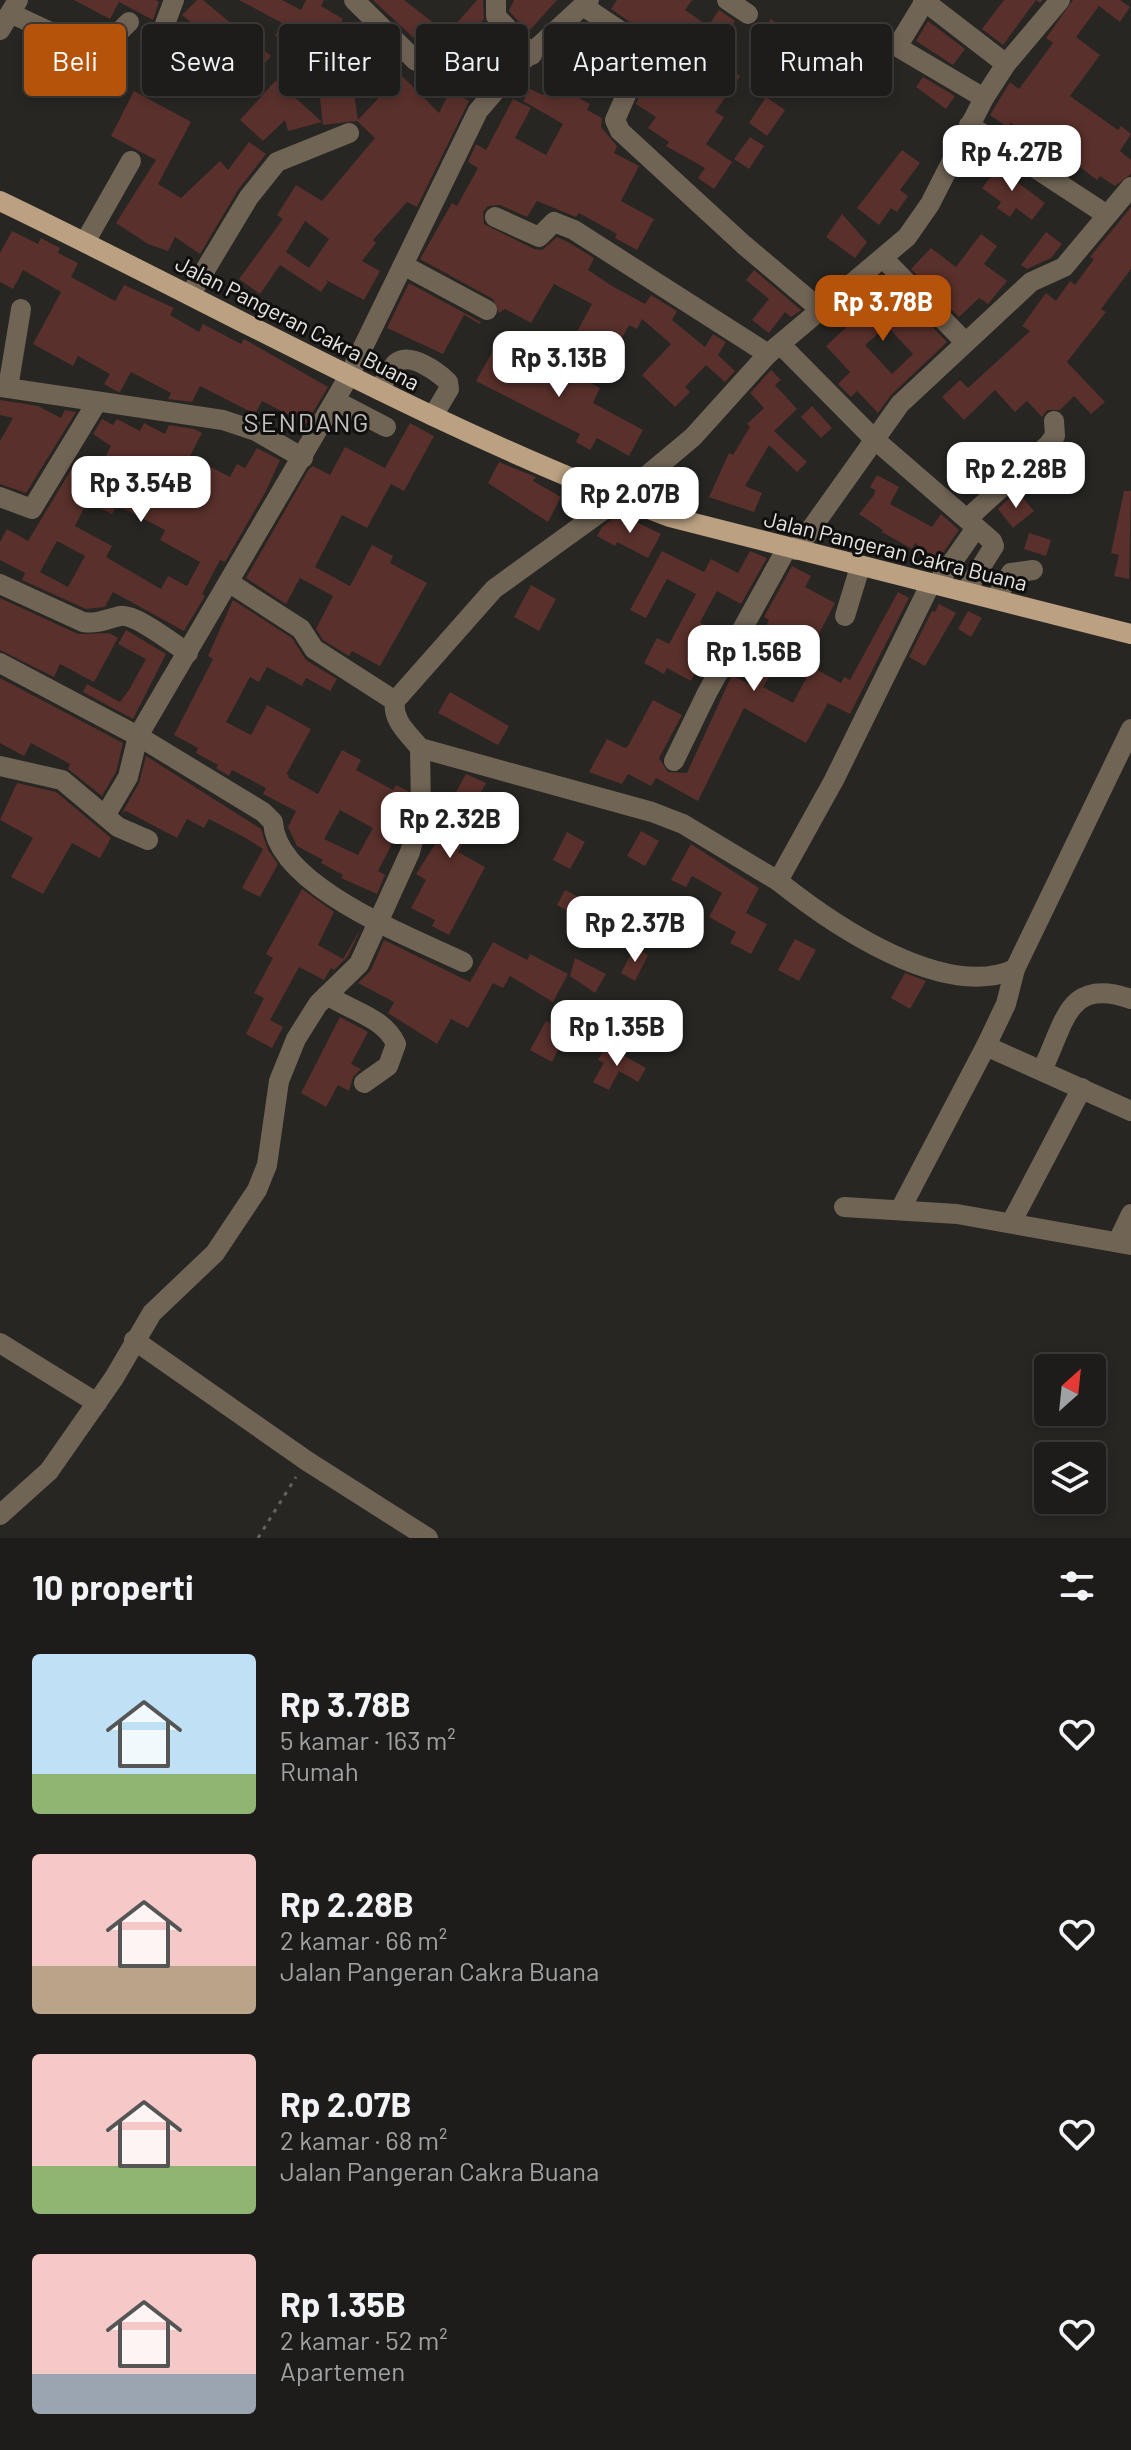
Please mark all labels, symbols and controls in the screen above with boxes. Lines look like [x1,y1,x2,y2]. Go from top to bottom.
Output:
chip: Beli [24,24,126,96]
chip: Sewa [142,24,263,96]
chip: Filter [279,24,400,96]
chip: Baru [416,24,528,96]
chip: Apartemen [544,24,735,96]
chip: Rumah [751,24,892,96]
pin: Rp 4.27B [929,125,1095,193]
text: Rp 4.27B [961,135,1063,166]
street label: Jalan Pangeran Cakra Buana [172,249,424,395]
pin: Rp 3.78B [800,275,966,343]
text: Rp 3.78B [833,285,933,316]
pin: Rp 3.13B [476,331,642,399]
text: Rp 3.13B [511,341,607,372]
district label: SENDANG [244,406,370,437]
pin: Rp 2.28B [933,442,1099,510]
text: Rp 2.28B [965,452,1067,483]
pin: Rp 3.54B [58,456,224,524]
text: Rp 3.54B [90,466,192,497]
pin: Rp 2.07B [547,467,713,535]
text: Rp 2.07B [580,477,680,508]
street label: Jalan Pangeran Cakra Buana [762,505,1030,595]
pin: Rp 1.56B [671,625,837,693]
text: Rp 1.56B [706,635,802,666]
pin: Rp 2.32B [367,792,533,860]
text: Rp 2.32B [399,802,501,833]
pin: Rp 2.37B [552,896,718,964]
text: Rp 2.37B [585,906,685,937]
pin: Rp 1.35B [534,1000,700,1068]
text: Rp 1.35B [569,1010,665,1041]
north arrow [1034,1354,1106,1426]
map controls [1034,1354,1106,1514]
button: layers [1034,1442,1106,1514]
icon: filters [1055,1564,1099,1608]
text: 10 properti [32,1566,194,1607]
text: Rp 3.78B [280,1683,411,1724]
icon: home [96,1686,192,1782]
icon: heart [1055,1712,1099,1756]
text: 5 kamar · 163 m² [280,1724,456,1755]
text: Rumah [280,1755,359,1786]
text: Rp 2.28B [280,1883,414,1924]
icon: home [96,1886,192,1982]
icon: heart [1055,1912,1099,1956]
text: 2 kamar · 66 m² [280,1924,447,1955]
text: Jalan Pangeran Cakra Buana [280,1955,599,1986]
text: Rp 2.07B [280,2083,412,2124]
icon: home [96,2086,192,2182]
icon: heart [1055,2112,1099,2156]
text: 2 kamar · 68 m² [280,2124,447,2155]
text: Jalan Pangeran Cakra Buana [280,2155,599,2186]
text: Rp 1.35B [280,2283,406,2324]
icon: home [96,2286,192,2382]
icon: heart [1055,2312,1099,2356]
text: 2 kamar · 52 m² [280,2324,448,2355]
text: Apartemen [280,2355,405,2386]

